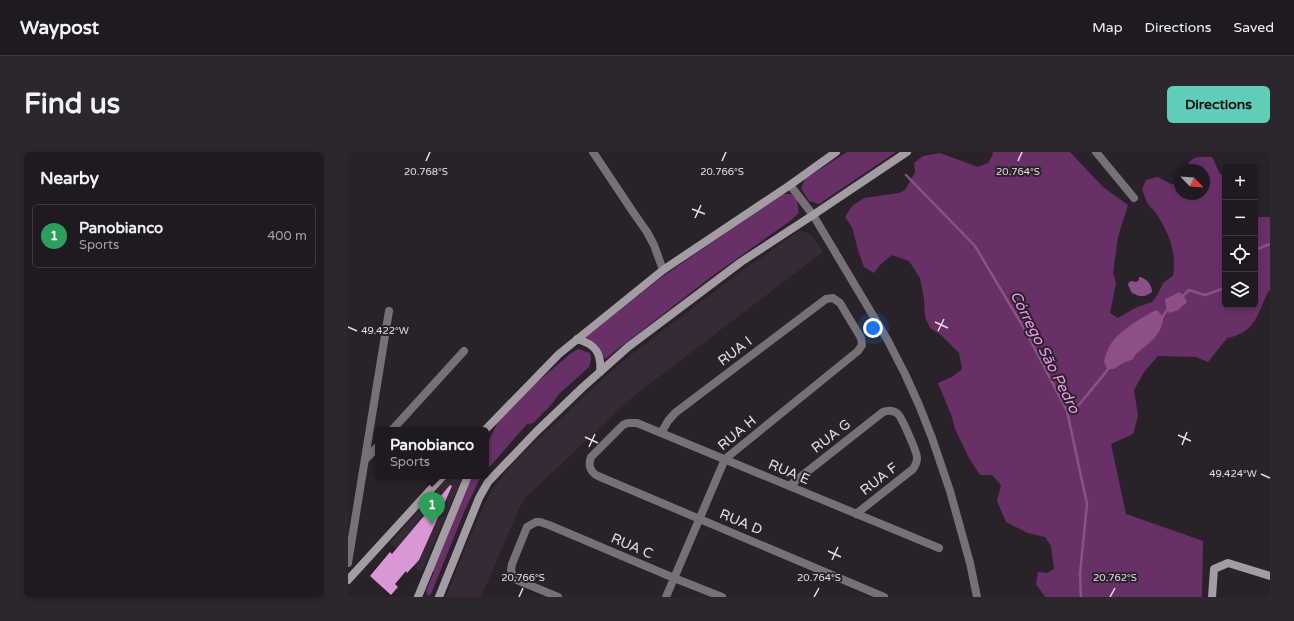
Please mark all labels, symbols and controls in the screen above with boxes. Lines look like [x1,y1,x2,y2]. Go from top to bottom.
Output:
text: Waypost [20,17,99,39]
text: Map [1092,19,1123,36]
text: Directions [1145,19,1212,36]
text: Saved [1234,19,1274,36]
button: Directions [1167,86,1270,123]
text: Find us [24,87,120,121]
north arrow [1174,164,1210,200]
map controls [1222,164,1258,308]
button: + [1222,164,1258,200]
text: 20.768°S [404,166,448,178]
text: 20.766°S [700,166,744,178]
text: 20.764°S [996,166,1040,178]
text: Nearby [40,168,99,189]
button: − [1222,200,1258,236]
text: Panobianco [79,219,163,237]
text: 1 [50,228,58,244]
text: 400 m [267,228,307,244]
button: locate [1222,236,1258,272]
text: Sports [79,237,119,253]
button: layers [1222,272,1258,308]
water label: Córrego São Pedro [1006,288,1084,417]
your location [863,318,883,338]
text: 49.422°W [361,325,409,337]
street label: RUA I [715,333,755,369]
street label: RUA H [714,412,760,454]
street label: RUA G [808,415,854,457]
popup [375,427,489,479]
text: Panobianco [390,436,474,454]
text: Sports [390,454,430,470]
street label: RUA E [766,456,812,488]
street label: RUA F [857,459,902,499]
text: 49.424°W [1209,468,1257,480]
pin: 1 [419,492,445,525]
street label: RUA D [717,505,765,539]
street label: RUA C [608,530,656,563]
text: 20.766°S [501,572,545,584]
text: 20.764°S [797,572,841,584]
text: 20.762°S [1093,572,1137,584]

